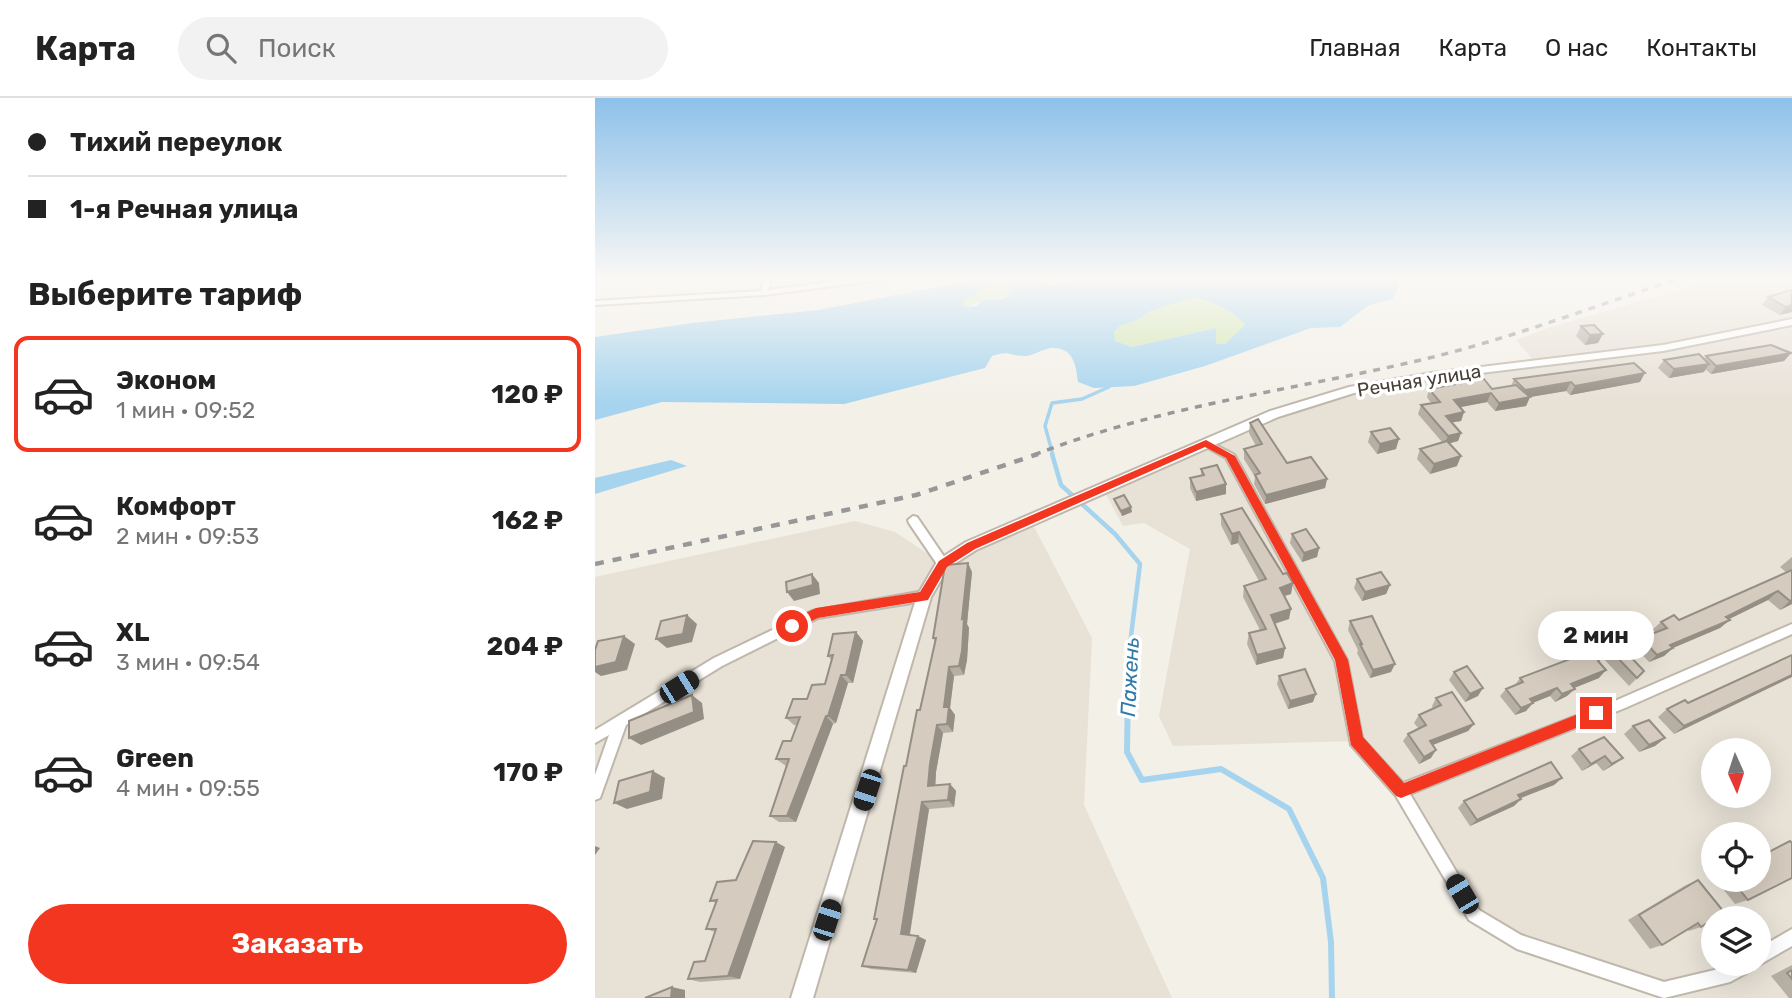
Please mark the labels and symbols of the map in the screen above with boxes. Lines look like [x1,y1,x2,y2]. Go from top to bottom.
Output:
street label: Речная улица [1356,359,1483,402]
route start [776,610,808,642]
callout: 2 мин [1538,612,1654,660]
water label: Пажень [1115,637,1144,717]
car [656,667,703,707]
route end [1580,697,1612,729]
north arrow [1701,738,1771,808]
car [851,767,884,813]
car [1443,871,1482,917]
car [811,897,844,943]

